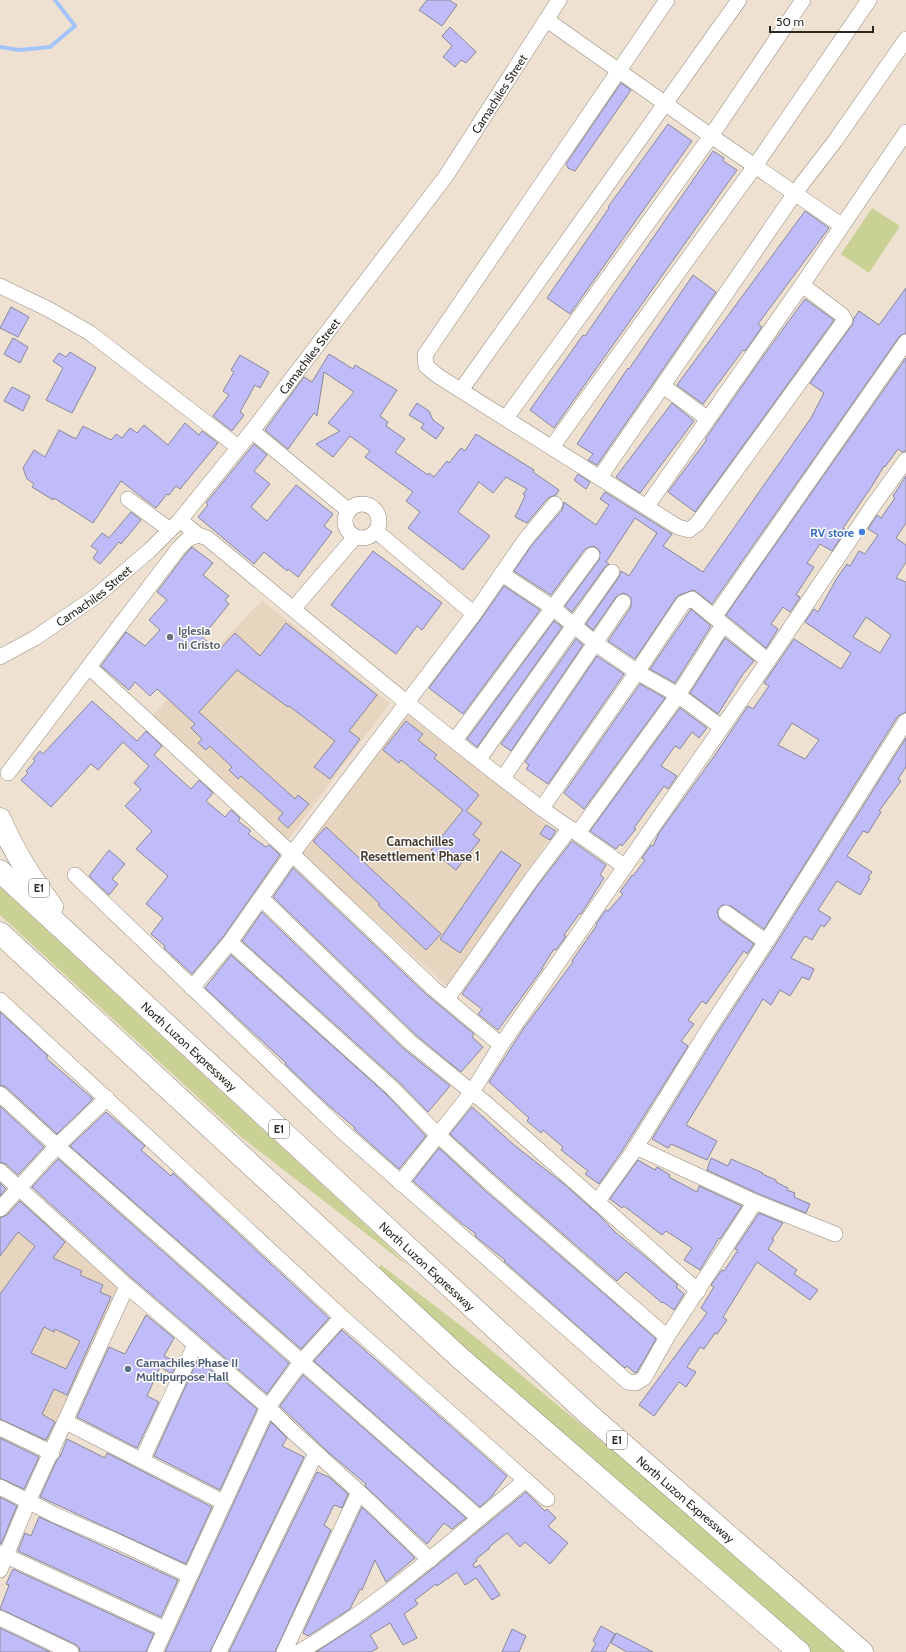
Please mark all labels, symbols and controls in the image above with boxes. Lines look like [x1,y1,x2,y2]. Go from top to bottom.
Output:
scale bar [770,8,873,34]
text: 50 m [776,14,804,29]
street label: Camachiles Street [468,51,530,136]
street label: Camachiles Street [275,315,343,397]
place label: RV store [810,525,854,540]
marker: RV store [857,527,867,537]
street label: Camachiles Street [53,562,134,629]
place label: Iglesia ni Cristo [178,623,221,652]
marker: Iglesia ni Cristo [165,632,175,642]
district label: Camachilles Resettlement Phase 1 [360,833,480,864]
road number: E1 [29,879,49,897]
street label: North Luzon Expressway [139,998,240,1094]
road number: E1 [269,1120,289,1138]
street label: North Luzon Expressway [377,1218,479,1314]
place label: Camachiles Phase II Multipurpose Hall [136,1355,238,1384]
marker: Camachiles Phase II Multipurpose Hall [123,1364,133,1374]
road number: E1 [607,1431,627,1449]
street label: North Luzon Expressway [634,1452,738,1546]

